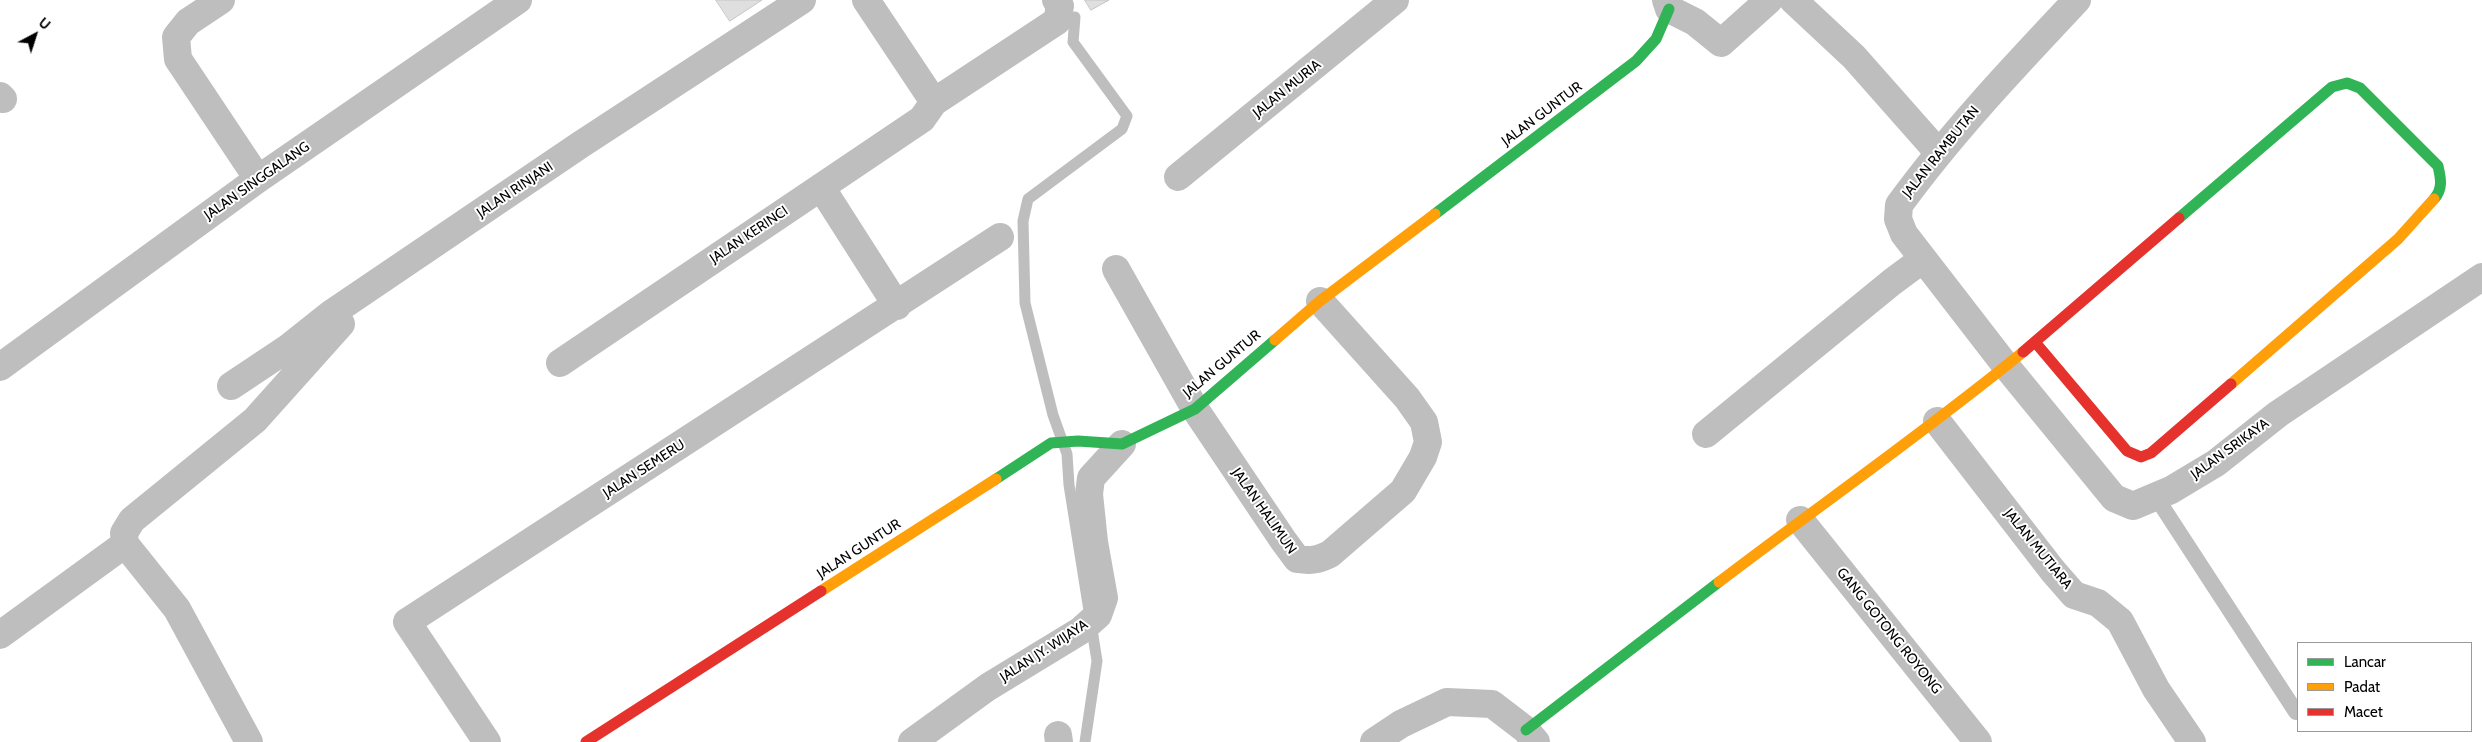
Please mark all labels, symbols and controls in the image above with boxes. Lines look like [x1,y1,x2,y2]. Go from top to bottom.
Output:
north arrow [10,10,60,60]
text: U [35,13,54,34]
street label: JALAN MURIA [1250,56,1324,122]
street label: JALAN GUNTUR [1498,78,1586,150]
street label: JALAN RAMBUTAN [1899,103,1983,201]
street label: JALAN SINGGALANG [201,138,313,224]
street label: JALAN RINJANI [474,158,556,222]
street label: JALAN KERINCI [707,203,791,267]
street label: JALAN GUNTUR [1180,327,1264,401]
street label: JALAN SRIKAYA [2188,415,2272,483]
street label: JALAN SEMERU [600,436,688,502]
street label: JALAN HALIMUN [1228,465,1300,557]
street label: JALAN MUTIARA [2000,505,2076,593]
street label: JALAN GUNTUR [814,516,904,582]
street label: GANG GOTONG ROYONG [1833,565,1945,697]
street label: JALAN JY. WIJAYA [997,616,1091,686]
legend [2297,642,2472,732]
text: Lancar [2344,653,2386,671]
text: Padat [2344,678,2380,696]
text: Macet [2344,703,2383,721]

